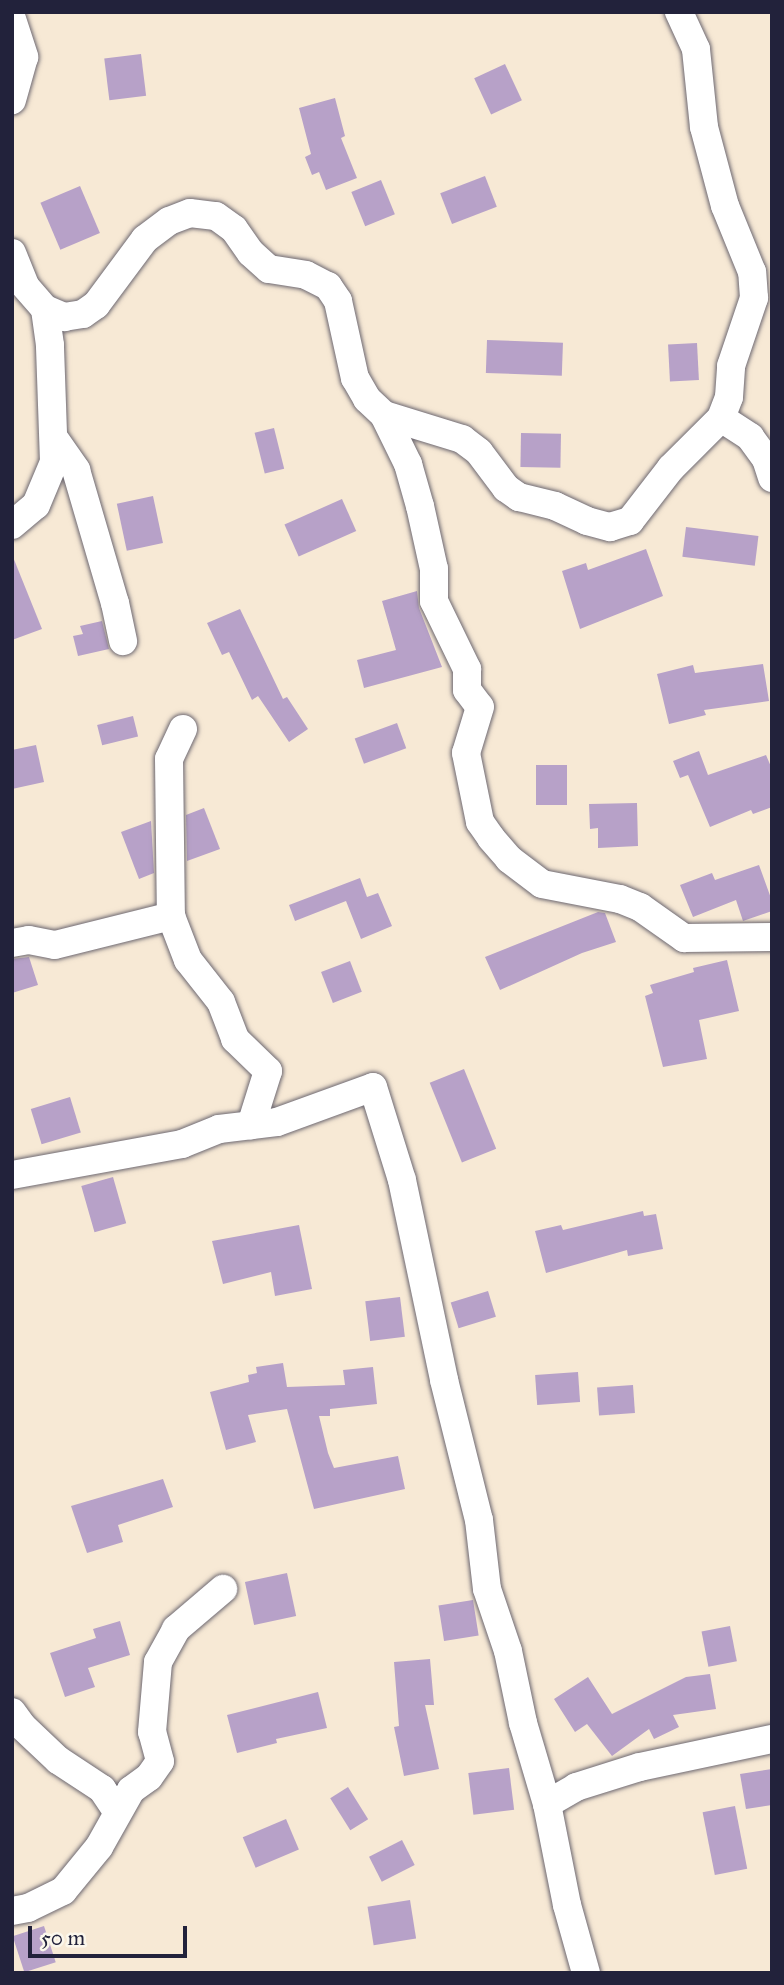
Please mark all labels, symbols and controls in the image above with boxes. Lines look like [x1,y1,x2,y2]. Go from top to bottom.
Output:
scale bar [32,1912,191,1956]
text: 50 m [41,1925,85,1951]

